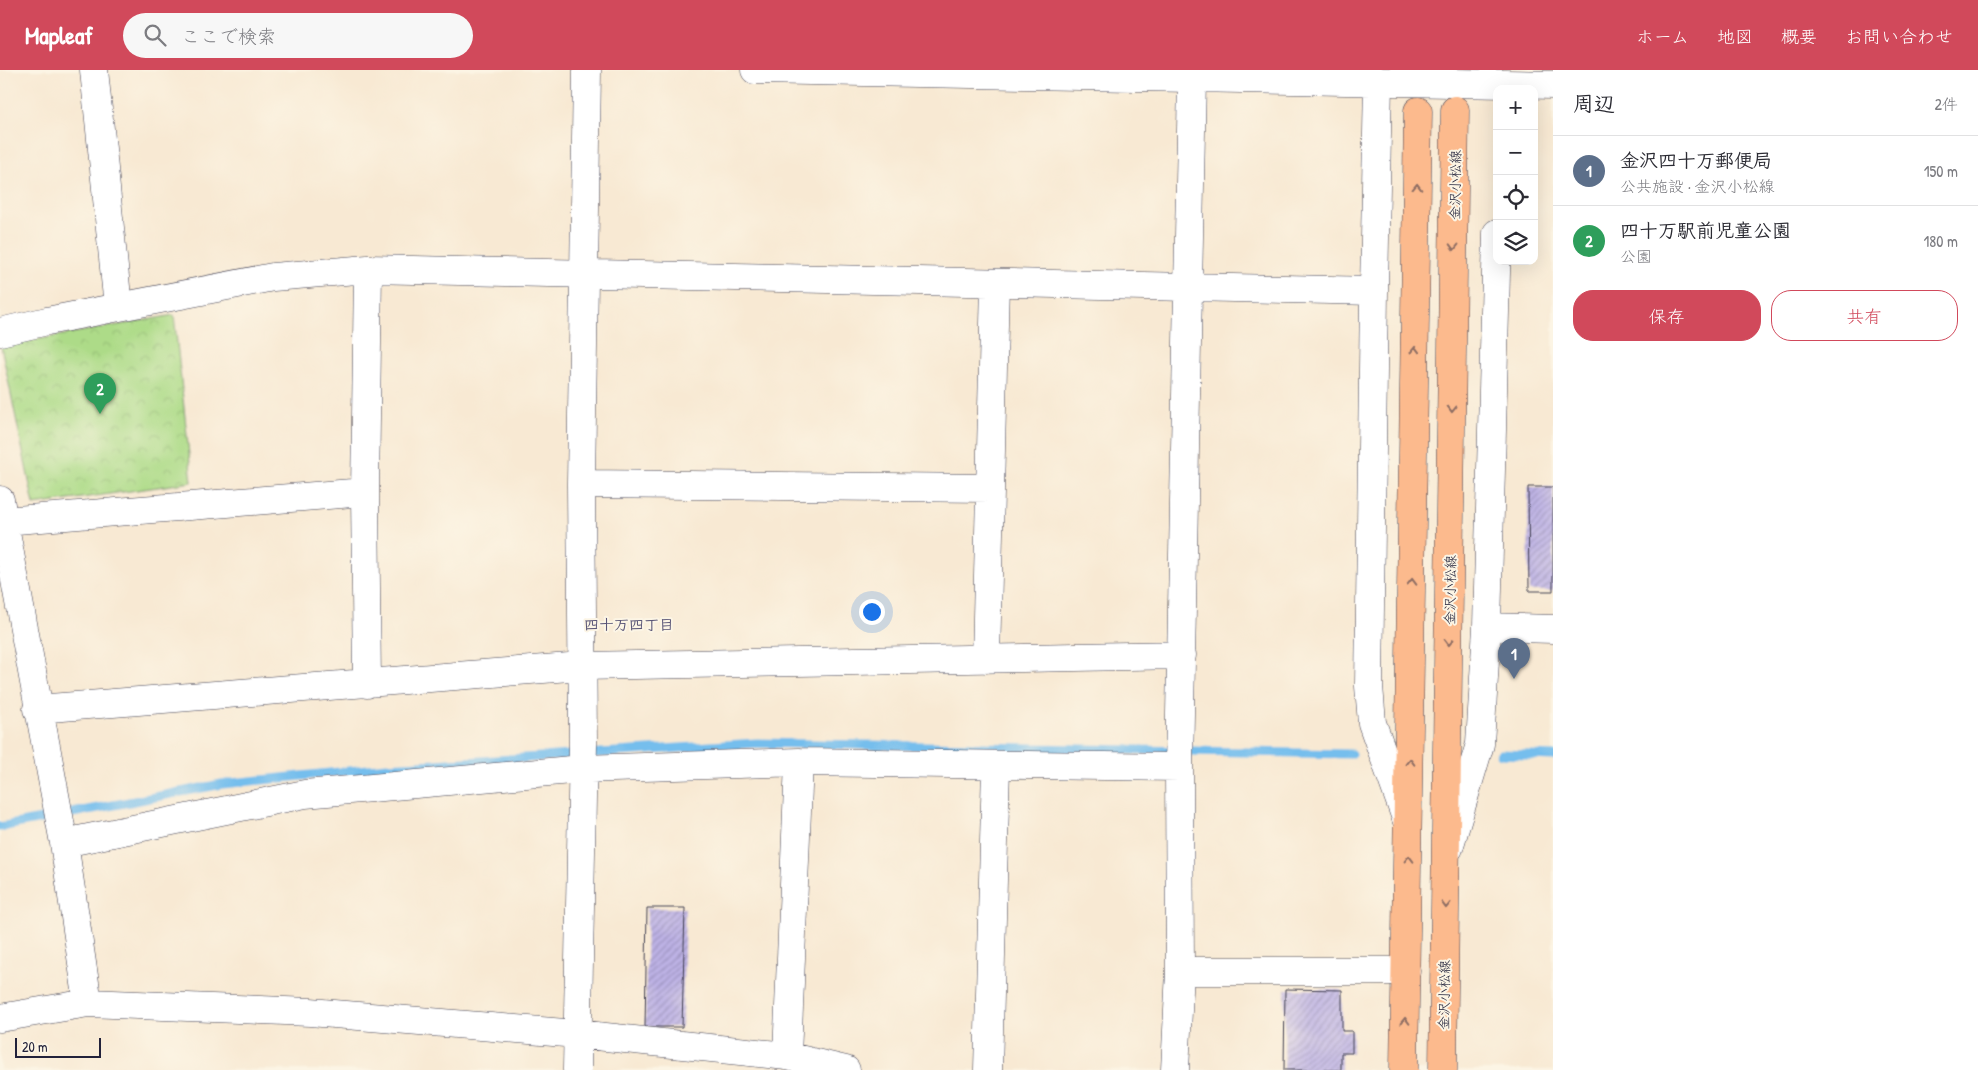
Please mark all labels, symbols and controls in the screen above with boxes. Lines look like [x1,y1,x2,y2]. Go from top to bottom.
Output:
search box [123,13,473,58]
text: Mapleaf [25,19,93,51]
icon: search [141,21,169,49]
text: ここで検索 [181,23,276,49]
text: ホーム [1636,24,1689,49]
text: 地図 [1717,24,1753,49]
text: 概要 [1781,24,1817,49]
text: お問い合わせ [1845,24,1953,49]
map controls [1493,85,1538,265]
button: + [1493,85,1538,130]
text: 周辺 [1573,89,1615,118]
text: 2件 [1935,93,1958,115]
button: − [1493,130,1538,175]
text: 金沢四十万郵便局 [1620,147,1772,173]
street label: 金沢小松線 [1444,150,1465,220]
text: 1 [1586,160,1592,182]
text: 150 m [1924,160,1958,182]
button: locate [1493,175,1538,220]
text: 公共施設 · 金沢小松線 [1620,175,1775,197]
one-way arrow [1412,183,1423,191]
text: 四十万駅前児童公園 [1620,217,1791,243]
button: layers [1493,220,1538,265]
text: 2 [1585,230,1593,252]
text: 180 m [1924,230,1958,252]
one-way arrow [1449,243,1459,251]
text: 公園 [1620,245,1652,267]
button: 保存 [1573,290,1761,341]
button: 共有 [1771,290,1958,341]
one-way arrow [1410,346,1420,354]
pin: 2 [84,373,116,414]
one-way arrow [1447,406,1457,413]
street label: 金沢小松線 [1439,555,1460,625]
one-way arrow [1407,578,1417,586]
your location [859,599,885,625]
district label: 四十万四丁目 [584,614,674,635]
one-way arrow [1444,638,1454,646]
pin: 1 [1498,638,1530,679]
one-way arrow [1405,758,1415,766]
one-way arrow [1403,855,1414,863]
one-way arrow [1441,902,1451,910]
street label: 金沢小松線 [1433,960,1454,1030]
one-way arrow [1400,1017,1410,1025]
scale bar [15,1035,101,1058]
text: 20 m [22,1037,48,1056]

